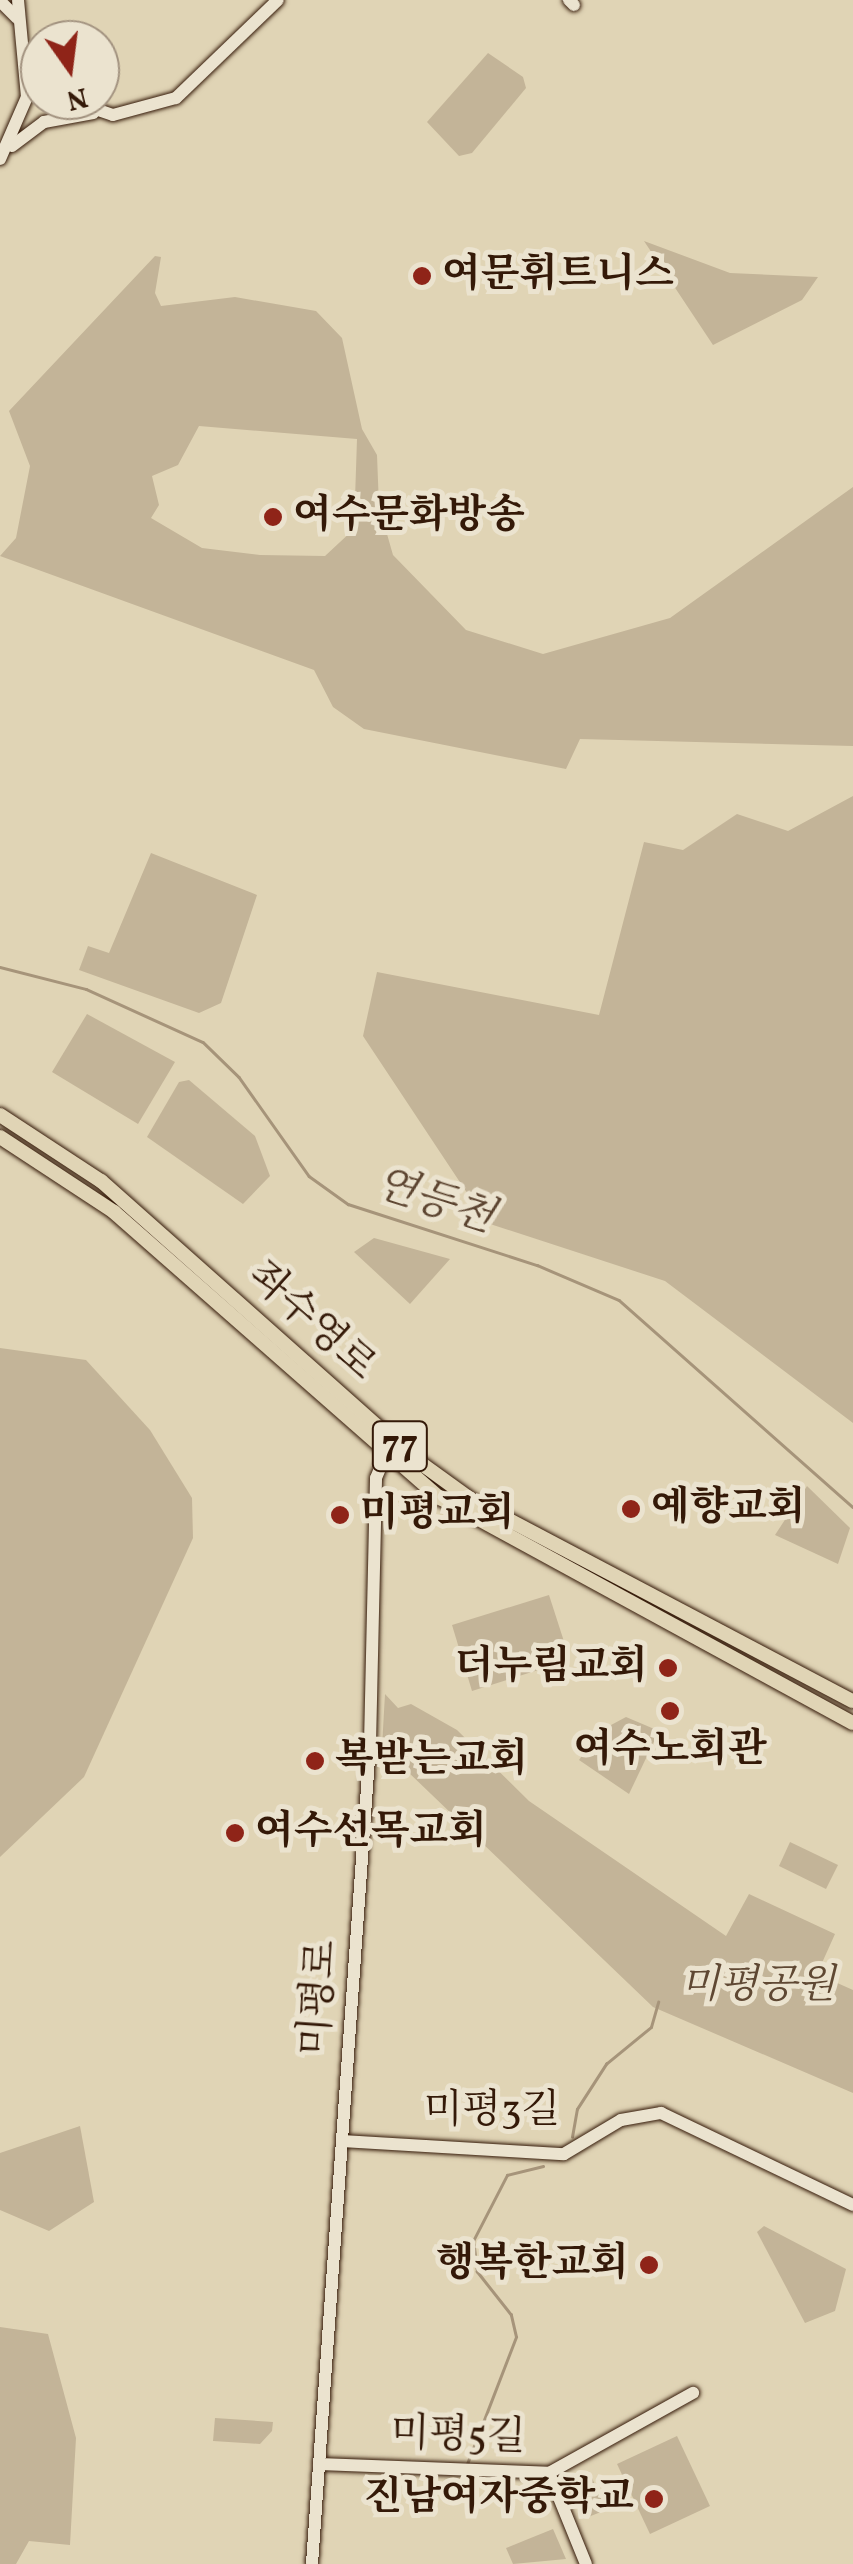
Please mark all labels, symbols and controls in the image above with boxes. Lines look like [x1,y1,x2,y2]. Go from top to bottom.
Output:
north arrow [20,20,120,120]
text: N [62,76,91,119]
place label: 여문휘트니스 [442,252,674,300]
marker: 여문휘트니스 [411,265,433,287]
place label: 여수문화방송 [293,493,525,541]
marker: 여수문화방송 [262,506,284,528]
water label: 연등천 [368,1160,500,1246]
street label: 좌수영로 [238,1252,384,1392]
road number: 77 [370,1413,430,1479]
place label: 예향교회 [651,1485,806,1533]
place label: 미평교회 [360,1491,515,1539]
marker: 예향교회 [620,1498,642,1520]
marker: 미평교회 [329,1504,351,1526]
place label: 더누림교회 [455,1644,648,1692]
marker: 더누림교회 [657,1657,679,1679]
marker: 여수노회관 [659,1700,681,1722]
place label: 여수노회관 [573,1727,767,1775]
place label: 복받는교회 [335,1737,528,1785]
marker: 복받는교회 [304,1750,326,1772]
place label: 여수선목교회 [255,1809,487,1857]
marker: 여수선목교회 [224,1822,246,1844]
street label: 미평로 [292,1939,348,2057]
park label: 미평공원 [681,1963,835,2011]
street label: 미평3길 [424,2088,560,2136]
place label: 행복한교회 [436,2241,629,2289]
marker: 행복한교회 [638,2254,660,2276]
street label: 미평5길 [390,2411,526,2463]
place label: 진남여자중학교 [364,2475,634,2523]
marker: 진남여자중학교 [643,2488,665,2510]

